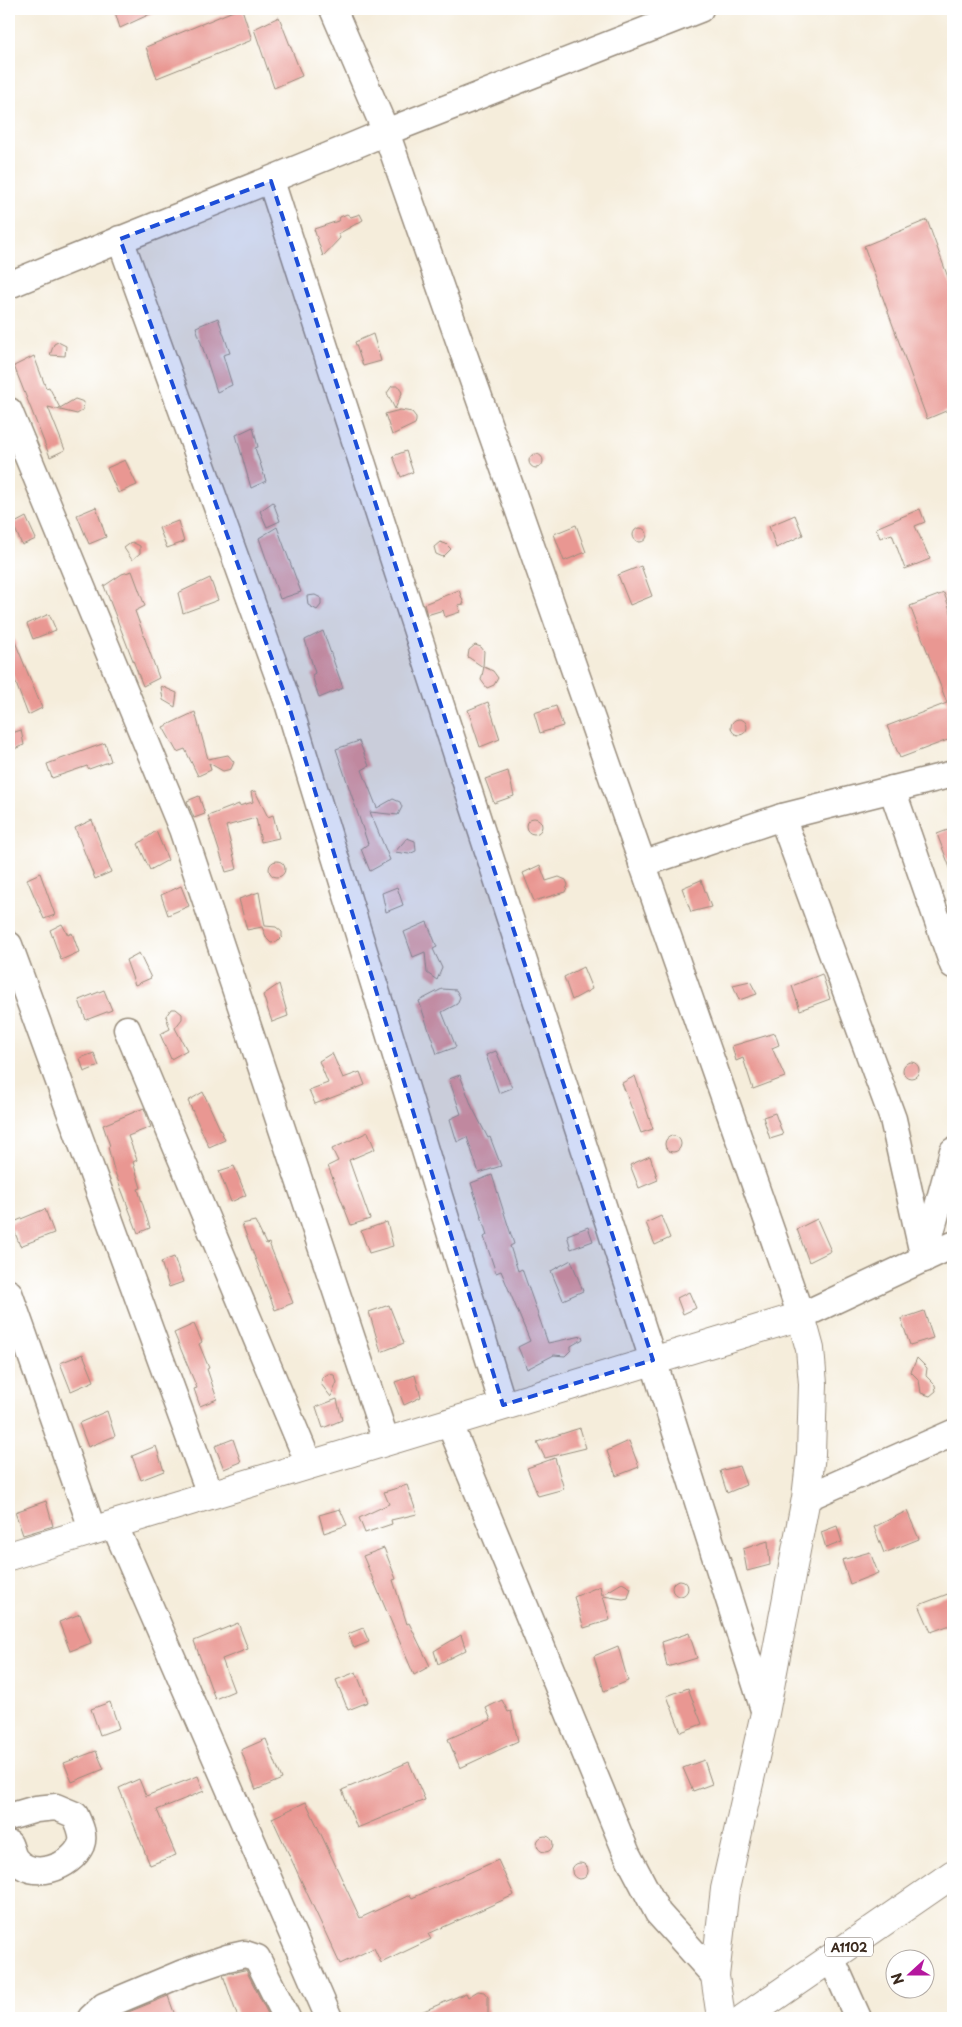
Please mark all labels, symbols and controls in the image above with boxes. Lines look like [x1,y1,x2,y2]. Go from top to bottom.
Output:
road number: A1102 [825,1938,873,1956]
north arrow [884,1950,934,2000]
text: N [886,1970,909,1988]

